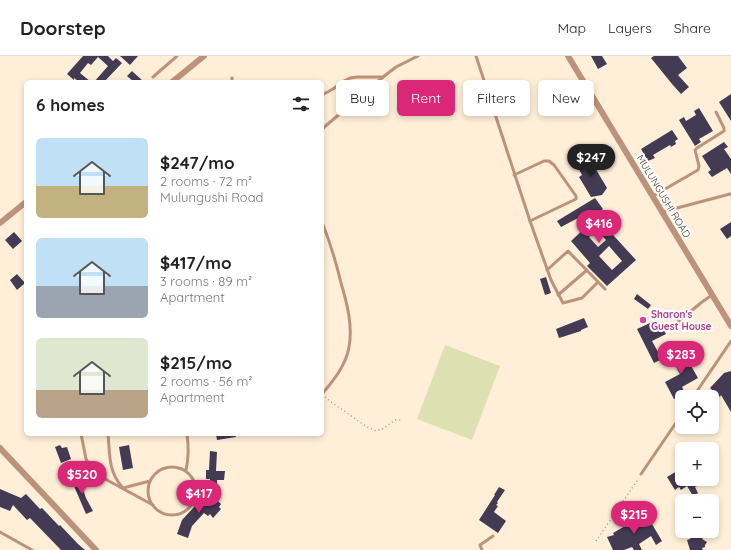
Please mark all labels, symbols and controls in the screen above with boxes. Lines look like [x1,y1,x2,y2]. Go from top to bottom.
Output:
text: Doorstep [20,16,106,40]
text: Map [557,19,586,37]
text: Layers [608,19,652,37]
text: Share [674,19,711,37]
chip: Buy [336,80,389,116]
chip: Rent [397,80,455,116]
chip: Filters [463,80,530,116]
chip: New [538,80,594,116]
icon: filters [290,93,312,115]
text: 6 homes [36,94,105,115]
pin: $247 [567,144,615,178]
text: $247 [576,149,606,165]
text: $247/mo [160,152,235,173]
street label: MULUNGUSHI ROAD [634,152,694,240]
icon: home [68,154,116,202]
text: 2 rooms · 72 m² [160,173,252,189]
text: Mulungushi Road [160,189,263,205]
pin: $416 [575,210,623,244]
text: $416 [585,215,613,231]
text: $417/mo [160,252,232,273]
icon: home [68,254,116,302]
text: 3 rooms · 89 m² [160,273,252,289]
text: Apartment [160,289,225,305]
place label: Sharon's Guest House [651,308,712,333]
marker: Sharon's Guest House [638,315,648,325]
pin: $283 [657,341,705,375]
text: $283 [666,346,696,362]
text: $215/mo [160,352,232,373]
icon: home [68,354,116,402]
text: 2 rooms · 56 m² [160,373,252,389]
text: Apartment [160,389,225,405]
map controls [675,390,719,538]
button: locate [675,390,719,434]
button: + [675,442,719,486]
pin: $520 [58,461,106,495]
text: $520 [67,466,97,482]
pin: $417 [175,480,223,514]
text: $417 [185,485,213,501]
button: − [675,494,719,538]
pin: $215 [610,501,658,535]
text: $215 [620,506,648,522]

